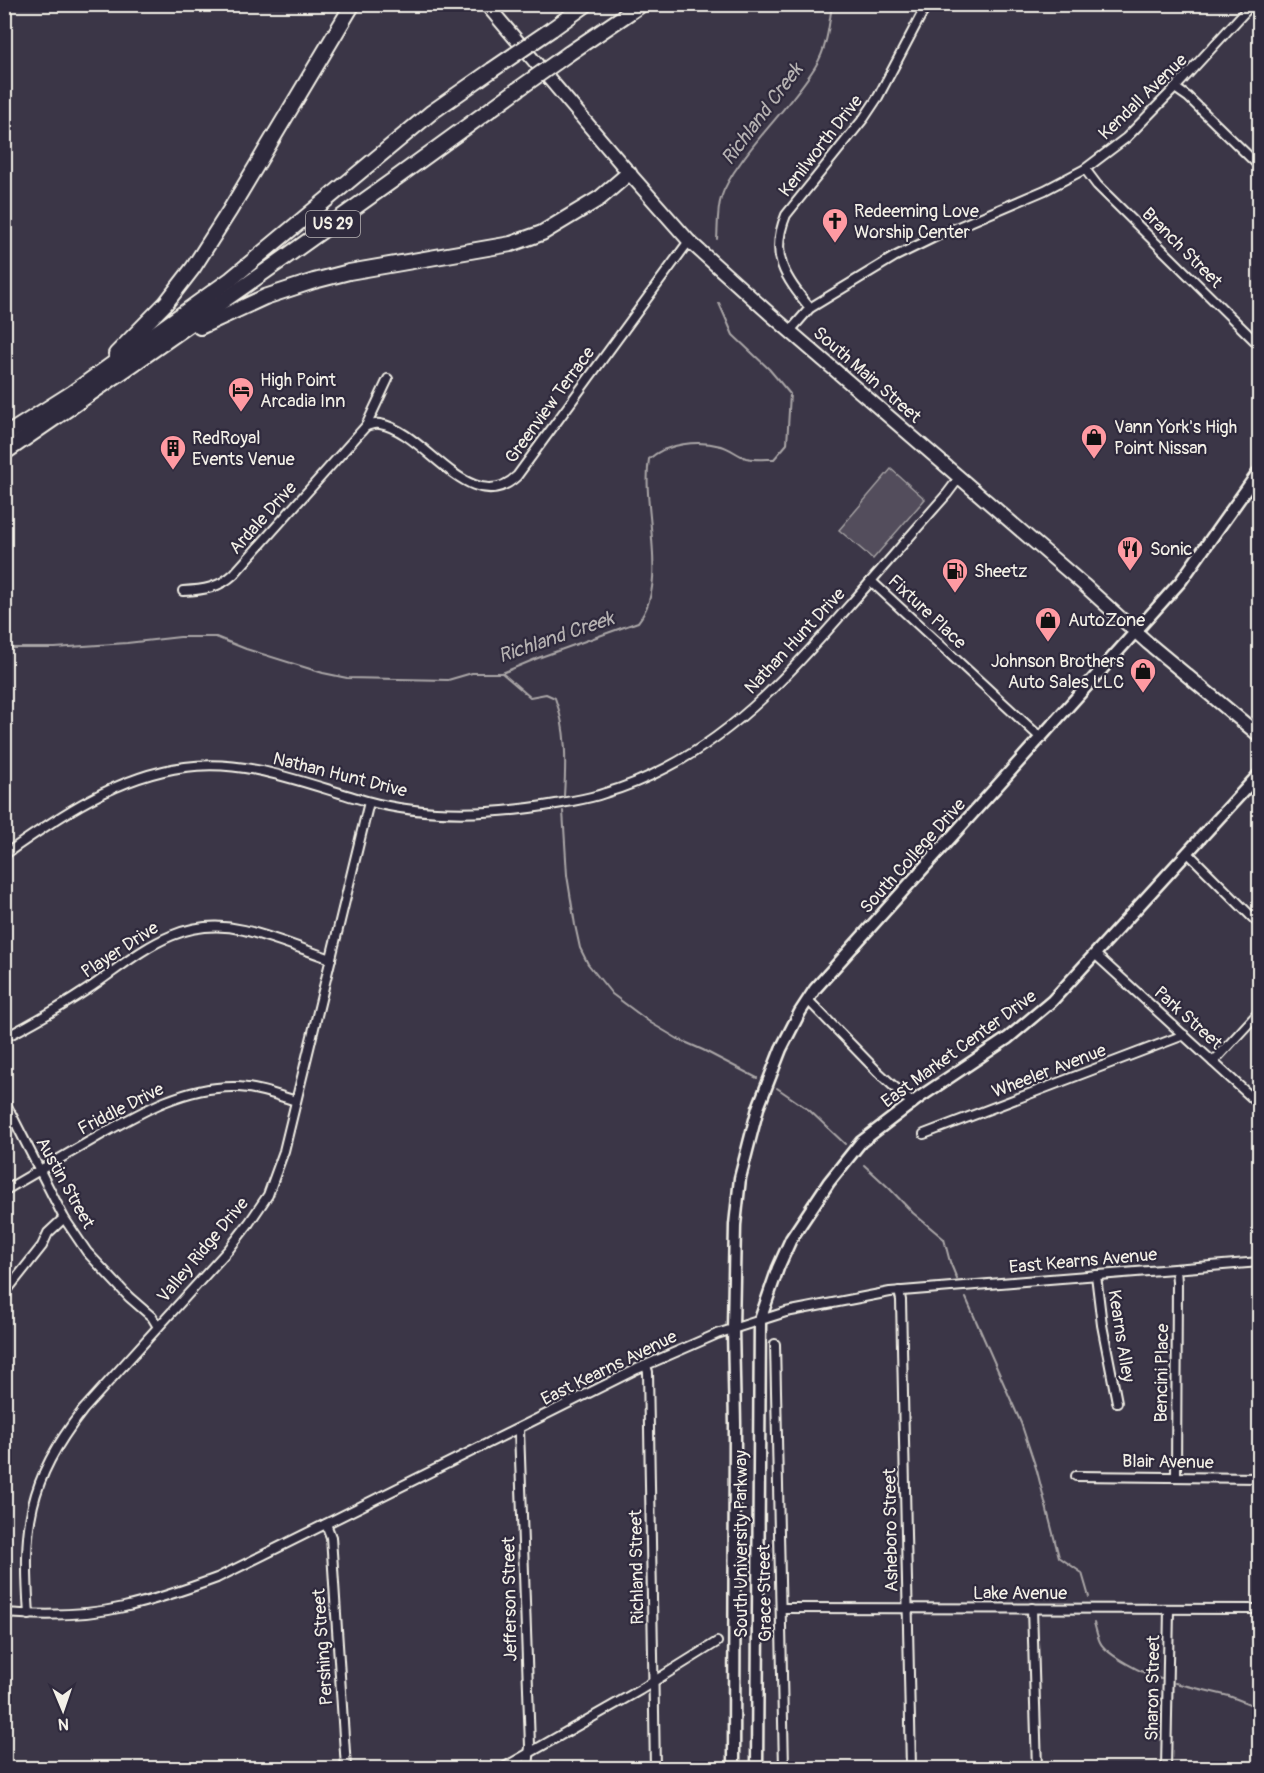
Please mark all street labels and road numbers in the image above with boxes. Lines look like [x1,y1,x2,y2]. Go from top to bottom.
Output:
street label: Kendall Avenue [1094,49,1192,145]
street label: Kenilworth Drive [774,90,868,202]
street label: Branch Street [1137,203,1228,294]
road number: US 29 [306,211,360,237]
street label: South Main Street [808,322,926,429]
street label: Greenview Terrace [500,342,600,468]
street label: Ardale Drive [224,477,302,559]
street label: Fixture Place [883,570,971,654]
street label: Nathan Hunt Drive [740,583,850,699]
street label: Nathan Hunt Drive [270,747,410,803]
street label: South College Drive [855,793,971,918]
street label: Player Drive [77,916,163,984]
street label: Park Street [1149,981,1228,1055]
street label: East Market Center Drive [877,985,1041,1113]
street label: Wheeler Avenue [989,1039,1109,1103]
street label: Friddle Drive [74,1077,168,1140]
street label: Austin Street [30,1133,100,1234]
street label: Valley Ridge Drive [152,1192,254,1307]
street label: East Kearns Avenue [1008,1243,1158,1279]
street label: Kearns Alley [1102,1288,1140,1384]
street label: Bencini Place [1150,1323,1174,1423]
street label: East Kearns Avenue [537,1325,681,1411]
street label: South University Parkway [730,1450,753,1638]
street label: Blair Avenue [1122,1450,1214,1474]
street label: Asheboro Street [878,1467,904,1592]
street label: Richland Street [624,1509,650,1625]
street label: Jefferson Street [497,1536,523,1662]
street label: Grace Street [753,1543,777,1642]
street label: Lake Avenue [973,1582,1067,1605]
street label: Pershing Street [307,1587,339,1706]
street label: Sharon Street [1141,1634,1165,1741]

